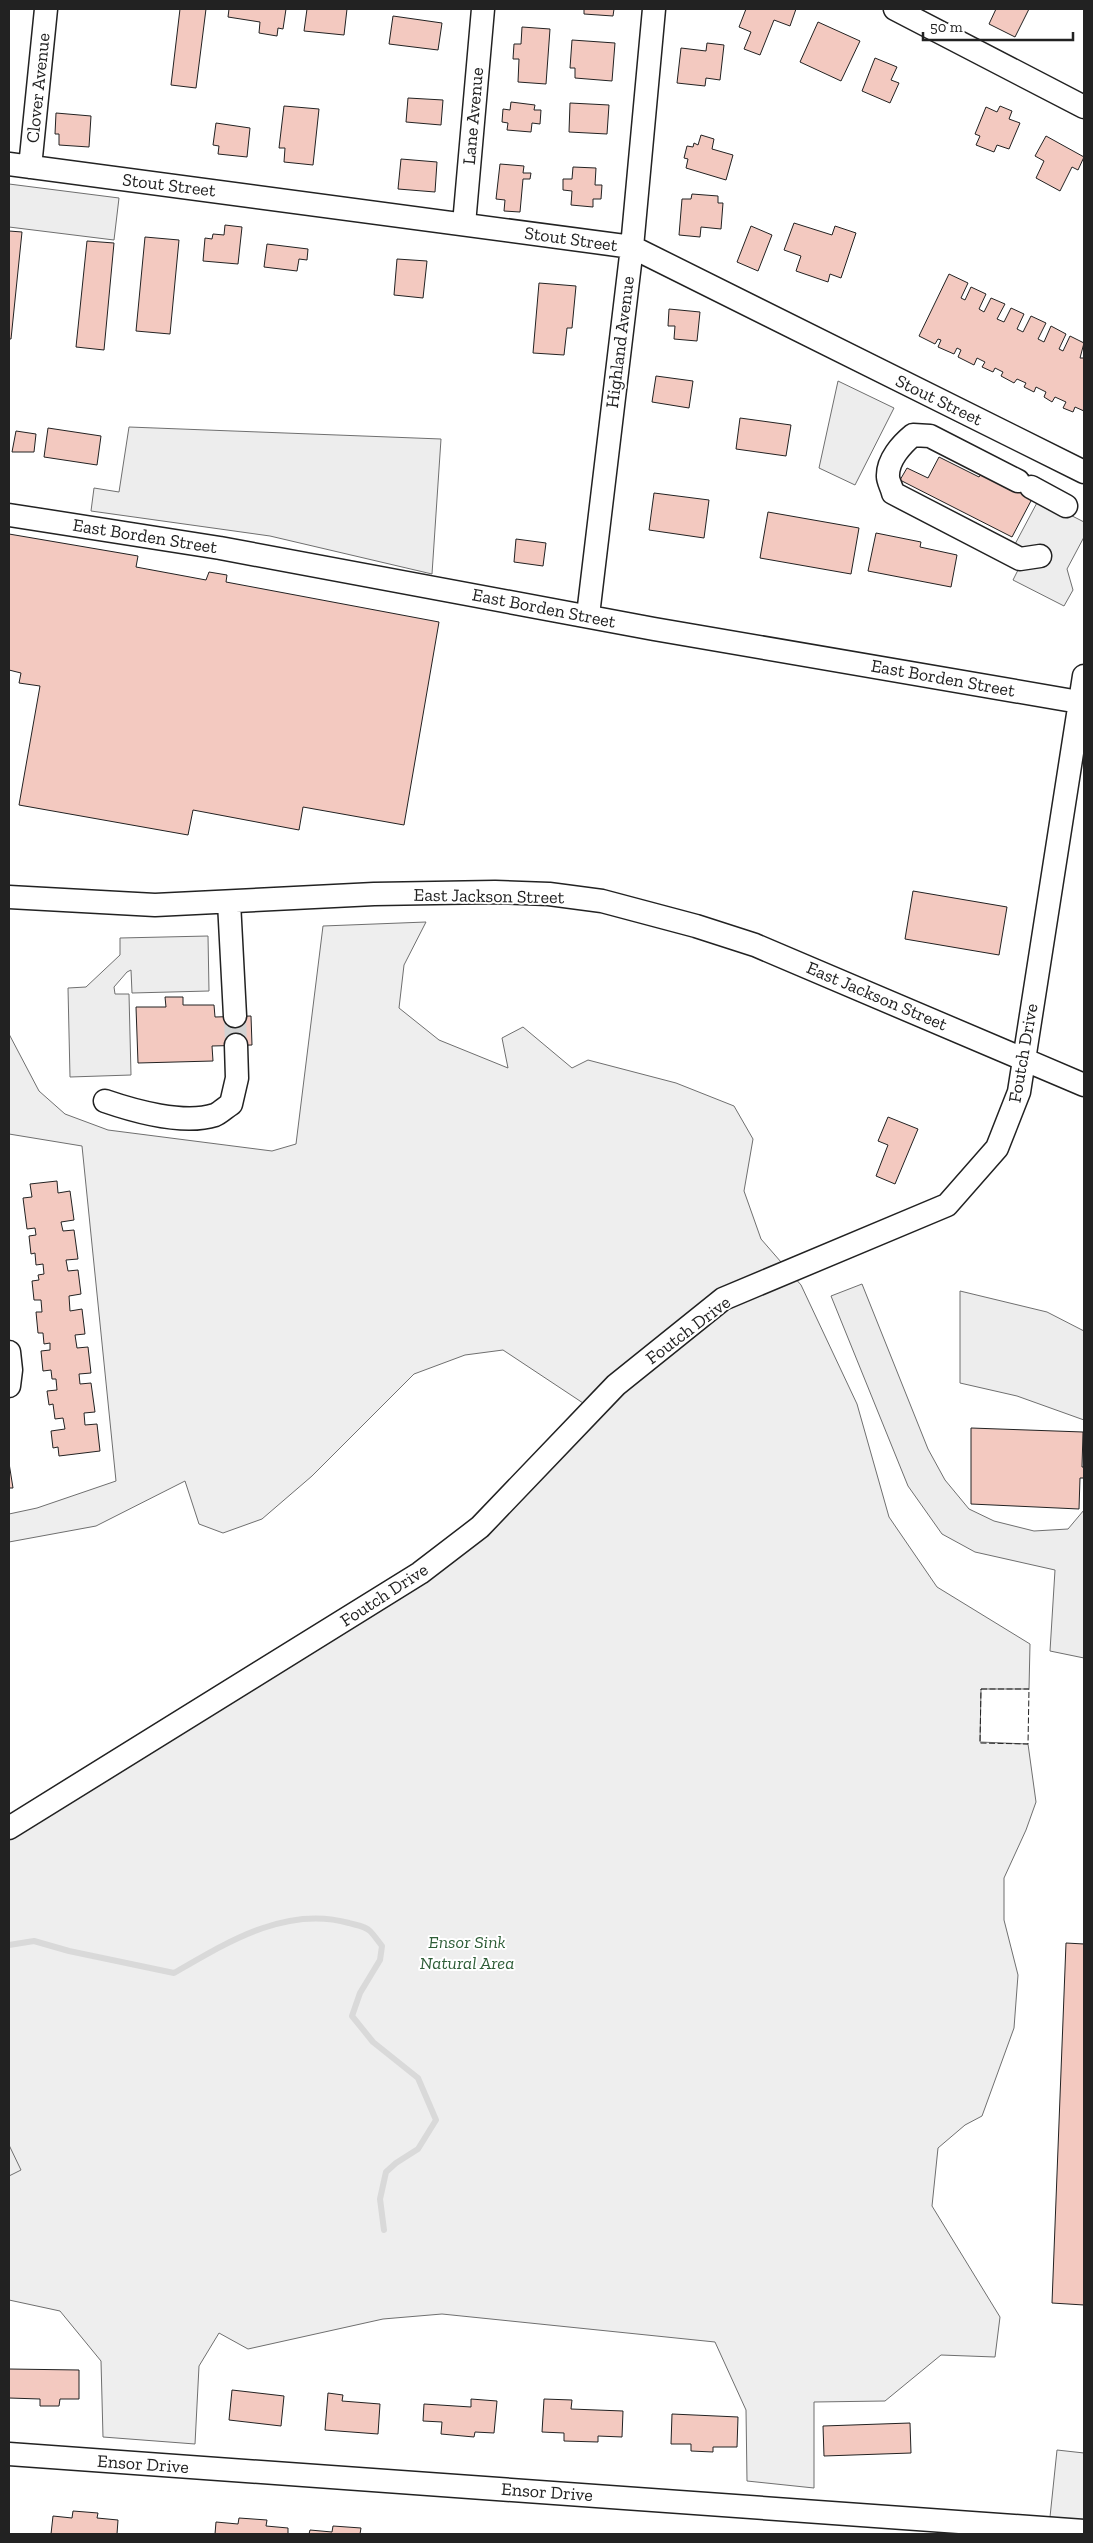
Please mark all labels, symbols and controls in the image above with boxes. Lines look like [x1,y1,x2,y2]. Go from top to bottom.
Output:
scale bar [923,10,1073,42]
text: 50 m [930,18,963,36]
street label: Clover Avenue [21,32,55,144]
street label: Lane Avenue [458,66,488,166]
street label: Stout Street [121,168,217,202]
street label: Stout Street [523,222,619,256]
street label: Highland Avenue [601,275,639,409]
street label: Stout Street [892,370,986,431]
street label: East Borden Street [71,514,219,558]
street label: East Borden Street [470,583,618,633]
street label: East Borden Street [869,655,1017,702]
street label: East Jackson Street [414,884,565,908]
street label: East Jackson Street [803,956,951,1036]
street label: Foutch Drive [1003,1002,1043,1104]
street label: Foutch Drive [641,1291,735,1369]
street label: Foutch Drive [336,1558,432,1632]
park label: Ensor Sink Natural Area [420,1931,514,1974]
street label: Ensor Drive [96,2450,190,2478]
street label: Ensor Drive [500,2478,594,2506]

